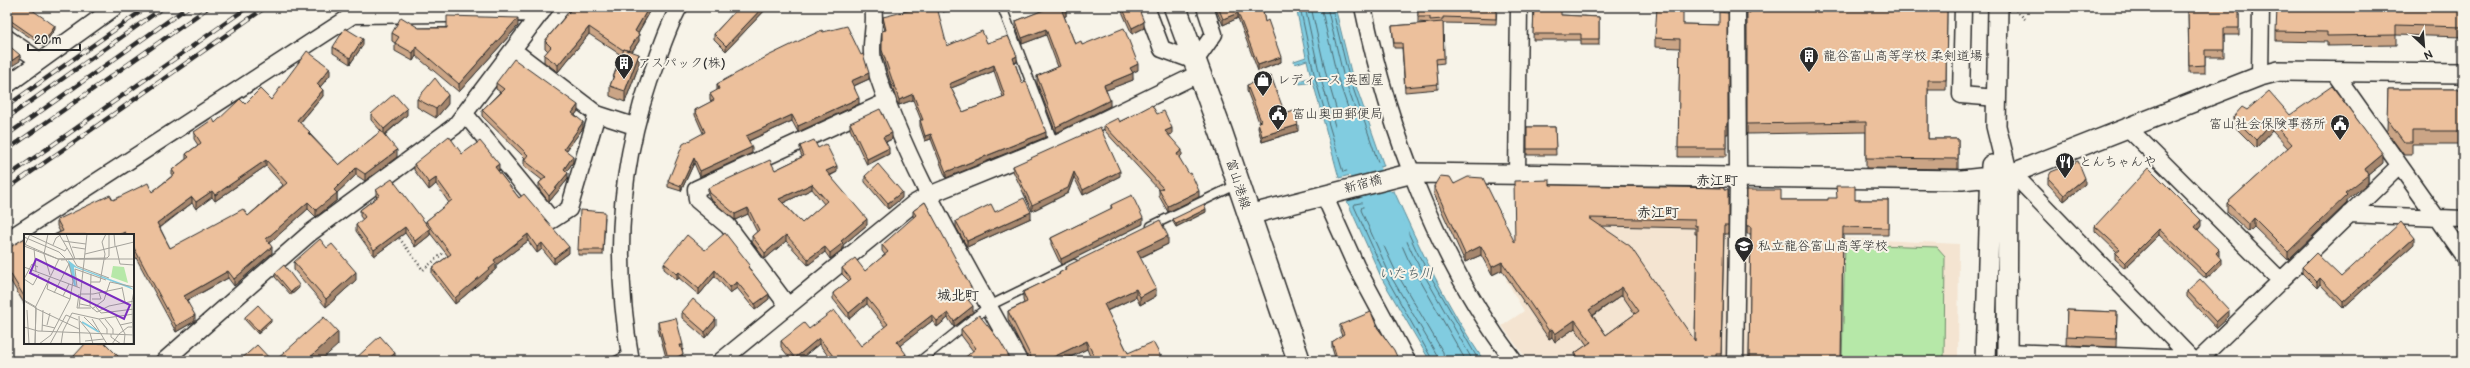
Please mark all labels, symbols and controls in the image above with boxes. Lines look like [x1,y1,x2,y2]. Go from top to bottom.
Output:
scale bar [28,26,80,52]
north arrow [2404,26,2444,66]
text: 20 m [34,33,61,48]
building icon: 龍谷富山高等学校 柔剣道場 [1798,45,1820,73]
text: N [2422,47,2435,62]
place label: 龍谷富山高等学校 柔剣道場 [1823,48,1983,64]
building icon: アスパック(株) [613,52,635,80]
place label: アスパック(株) [638,55,726,71]
shop icon: レディース 英國屋 [1252,69,1274,97]
place label: レディース 英國屋 [1277,72,1384,88]
public building icon: 富山奥田郵便局 [1267,103,1289,131]
place label: 富山奥田郵便局 [1292,106,1383,122]
public building icon: 富山社会保険事務所 [2329,113,2351,141]
place label: 富山社会保険事務所 [2209,116,2326,132]
restaurant icon: とんちゃんや [2054,151,2076,179]
place label: とんちゃんや [2079,154,2156,170]
street label: 富山港線 [1222,157,1254,212]
street label: 新宿橋 [1342,171,1384,197]
district label: 赤江町 [1696,172,1738,189]
district label: 赤江町 [1637,204,1679,221]
inset map [24,234,134,344]
school or university icon: 私立龍谷富山高等学校 [1733,235,1755,263]
place label: 私立龍谷富山高等学校 [1758,238,1888,254]
water label: いたち川 [1379,265,1433,282]
district label: 城北町 [937,287,979,304]

